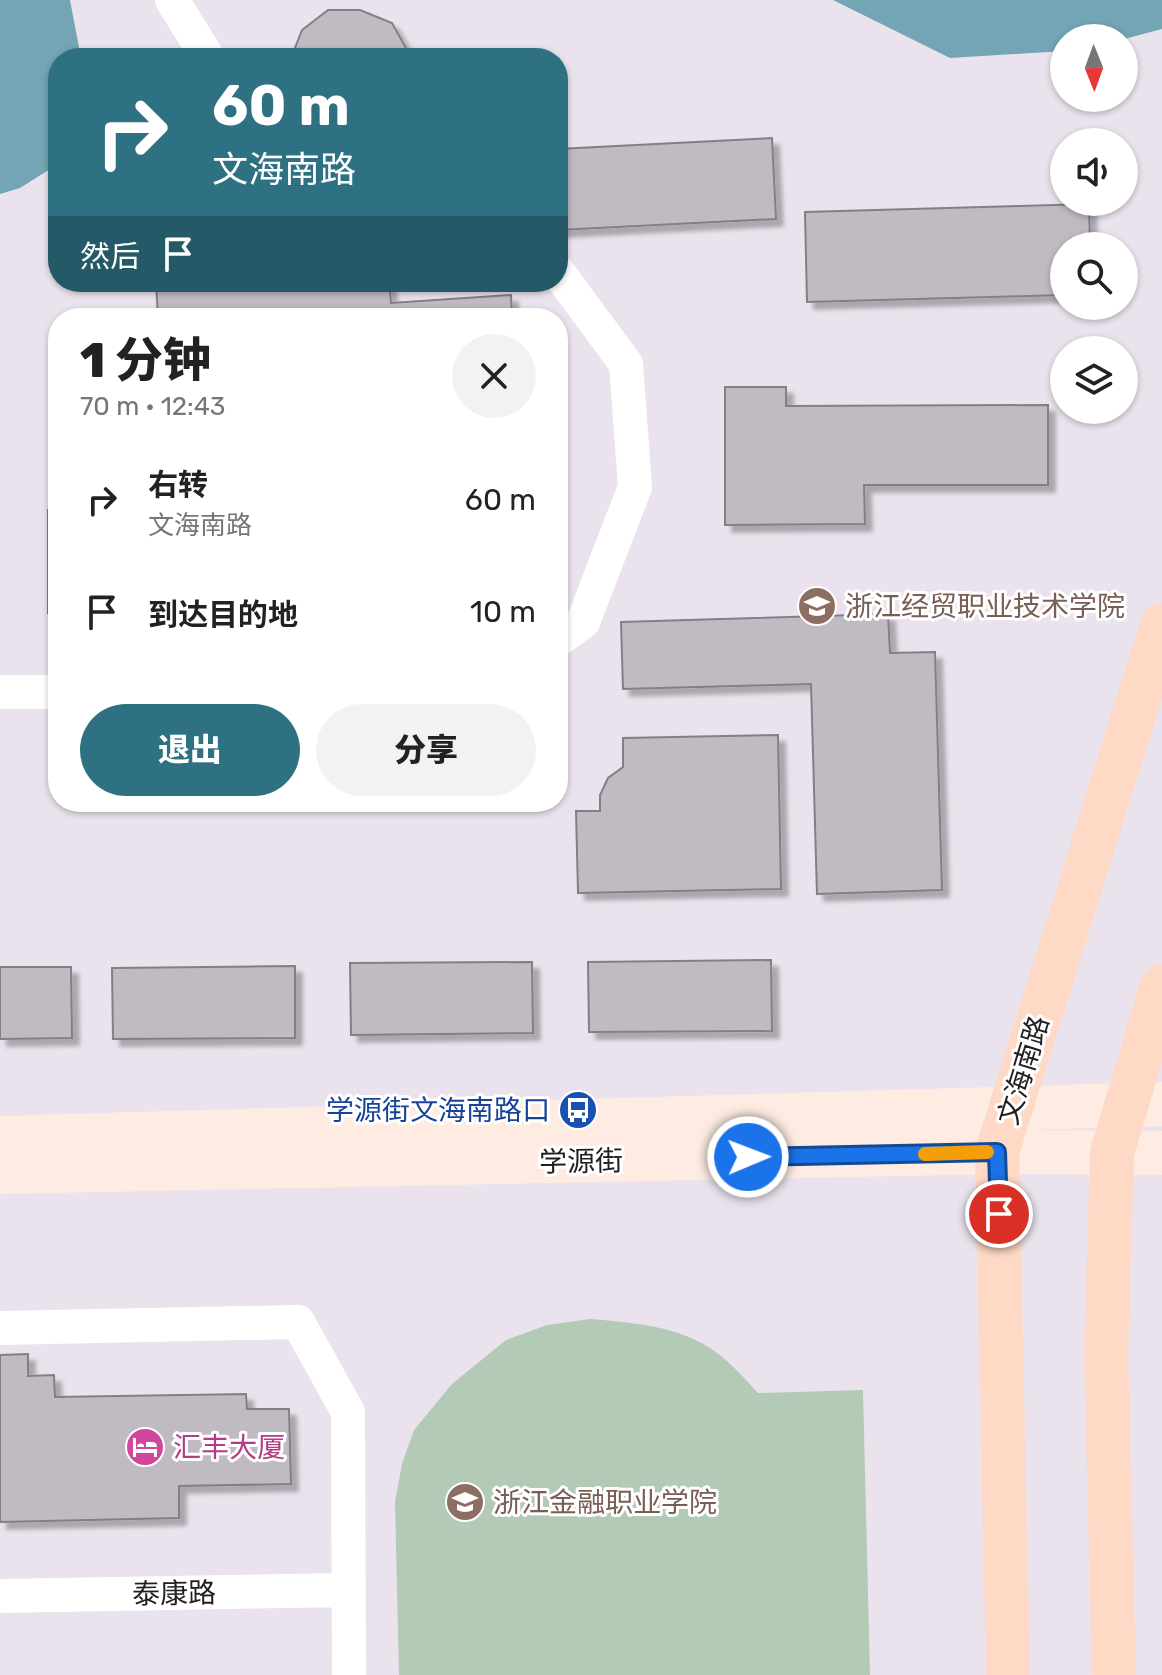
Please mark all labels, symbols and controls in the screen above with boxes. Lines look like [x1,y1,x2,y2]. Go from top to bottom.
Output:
north arrow [1050,24,1138,112]
map controls [1050,24,1138,424]
text: 60 m [212,73,350,139]
icon: right [80,80,184,184]
button: sound [1050,128,1138,216]
text: 文海南路 [212,148,356,191]
icon: arrive [156,232,200,276]
button: search [1050,232,1138,320]
text: 然后 [80,239,140,275]
text: 1 分钟 [80,332,211,389]
button: close [452,334,536,418]
button: layers [1050,336,1138,424]
text: 70 m · 12:43 [80,391,225,422]
text: 右转 [148,467,208,503]
icon: right [80,478,124,522]
text: 60 m [465,482,536,518]
text: 文海南路 [148,510,252,541]
school or university icon: 浙江经贸职业技术学院 [796,585,838,627]
icon: arrive [80,590,124,634]
place label: 浙江经贸职业技术学院 [845,590,1125,623]
text: 10 m [470,594,536,630]
text: 到达目的地 [148,597,298,633]
button: 退出 [80,704,300,796]
button: 分享 [316,704,536,796]
street label: 文海南路 [991,1012,1056,1129]
bus stop icon: 学源街文海南路口 [557,1089,599,1131]
place label: 学源街文海南路口 [326,1094,550,1127]
position arrow [706,1115,790,1199]
street label: 学源街 [539,1144,623,1179]
pin [965,1180,1033,1248]
icon: arrive [977,1192,1021,1236]
hotel icon: 汇丰大厦 [124,1426,166,1468]
place label: 汇丰大厦 [173,1431,285,1464]
school or university icon: 浙江金融职业学院 [444,1481,486,1523]
place label: 浙江金融职业学院 [493,1486,717,1519]
street label: 泰康路 [132,1576,216,1611]

